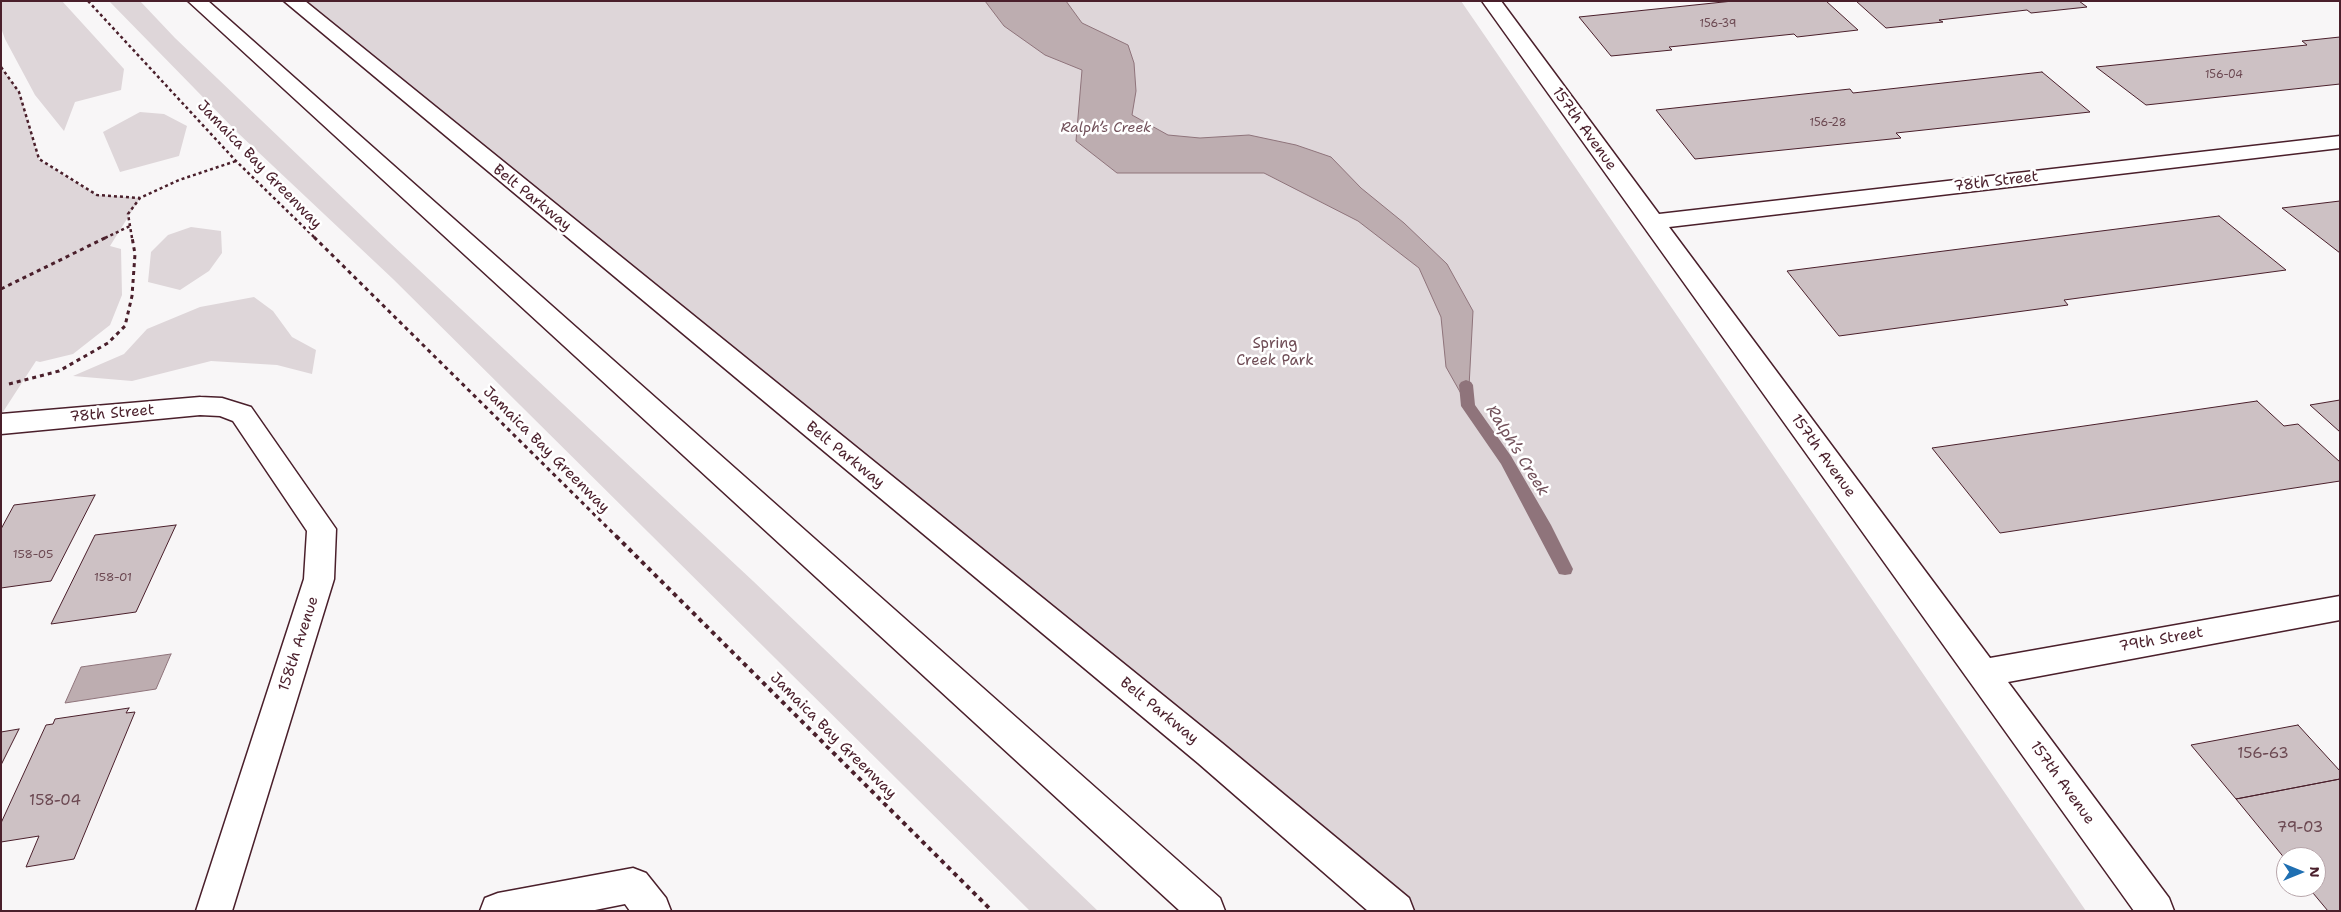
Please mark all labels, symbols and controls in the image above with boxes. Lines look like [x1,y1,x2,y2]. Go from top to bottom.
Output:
house number: 156-39 [1700,17,1736,31]
house number: 156-04 [2205,68,2243,82]
street label: 157th Avenue [1548,84,1620,174]
street label: Jamaica Bay Greenway [193,97,325,233]
house number: 156-28 [1810,116,1846,130]
water label: Ralph’s Creek [1061,120,1151,136]
street label: Belt Parkway [489,161,575,235]
street label: 78th Street [1953,168,2039,196]
park label: Spring Creek Park [1236,335,1314,370]
street label: Jamaica Bay Greenway [479,383,613,517]
street label: 78th Street [69,401,155,427]
water label: Ralph’s Creek [1481,402,1553,500]
street label: 157th Avenue [1787,411,1859,501]
street label: Belt Parkway [802,418,888,492]
house number: 158-05 [13,548,53,562]
house number: 158-01 [94,571,132,585]
street label: 158th Avenue [275,594,323,694]
street label: 79th Street [2118,624,2204,656]
street label: Jamaica Bay Greenway [766,669,900,803]
street label: Belt Parkway [1116,674,1202,748]
street label: 157th Avenue [2026,738,2098,828]
house number: 156-63 [2237,745,2289,763]
house number: 158-04 [29,792,81,810]
house number: 79-03 [2277,819,2323,837]
north arrow [2276,847,2326,897]
text: N [2306,866,2324,878]

